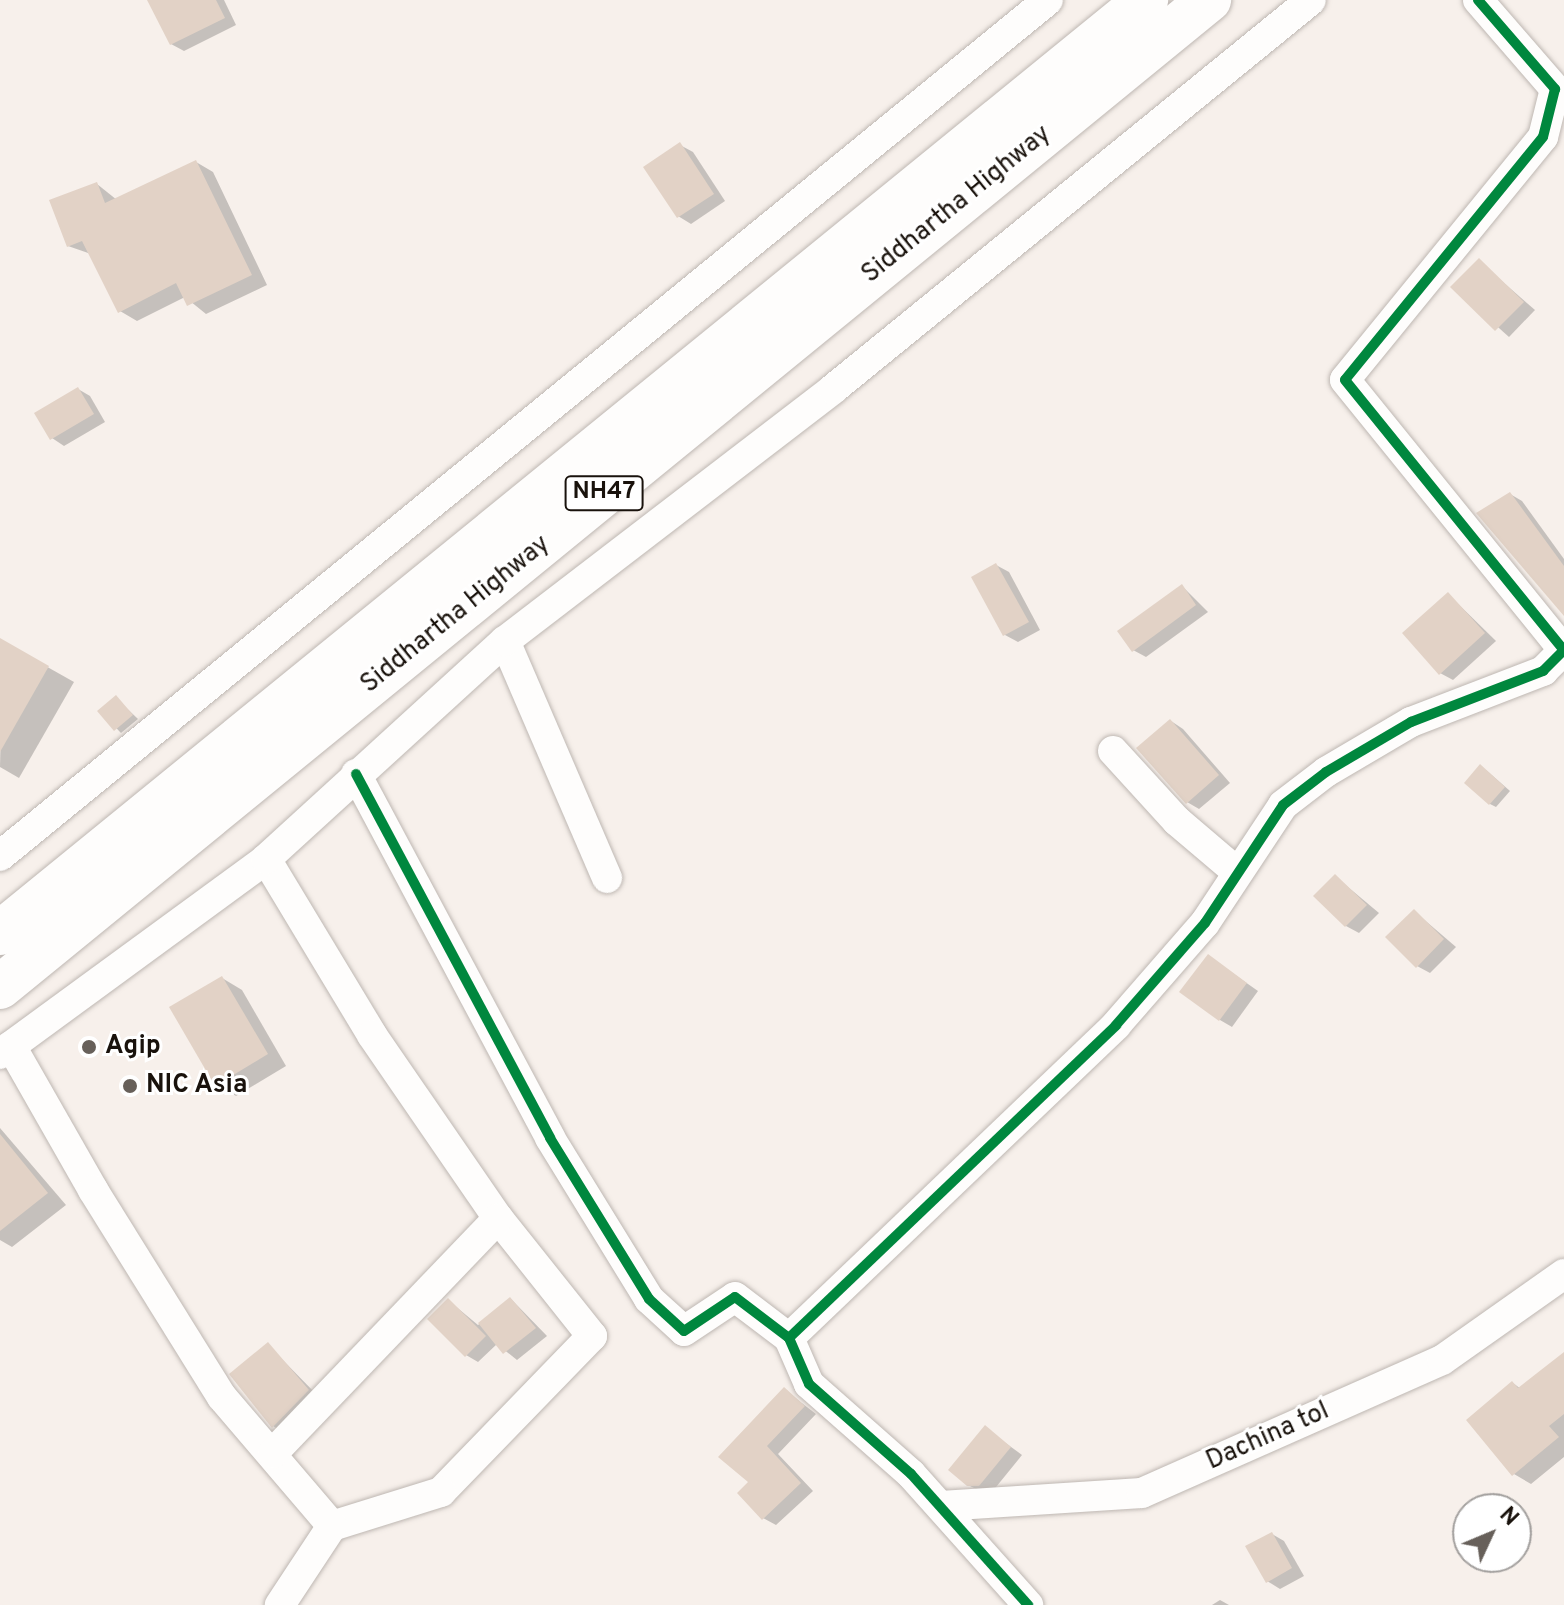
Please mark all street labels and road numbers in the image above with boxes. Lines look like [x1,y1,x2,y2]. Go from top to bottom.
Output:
street label: Siddhartha Highway [856,119,1058,291]
road number: NH47 [564,473,644,513]
street label: Siddhartha Highway [355,529,557,701]
street label: Dachina tol [1202,1396,1334,1478]

